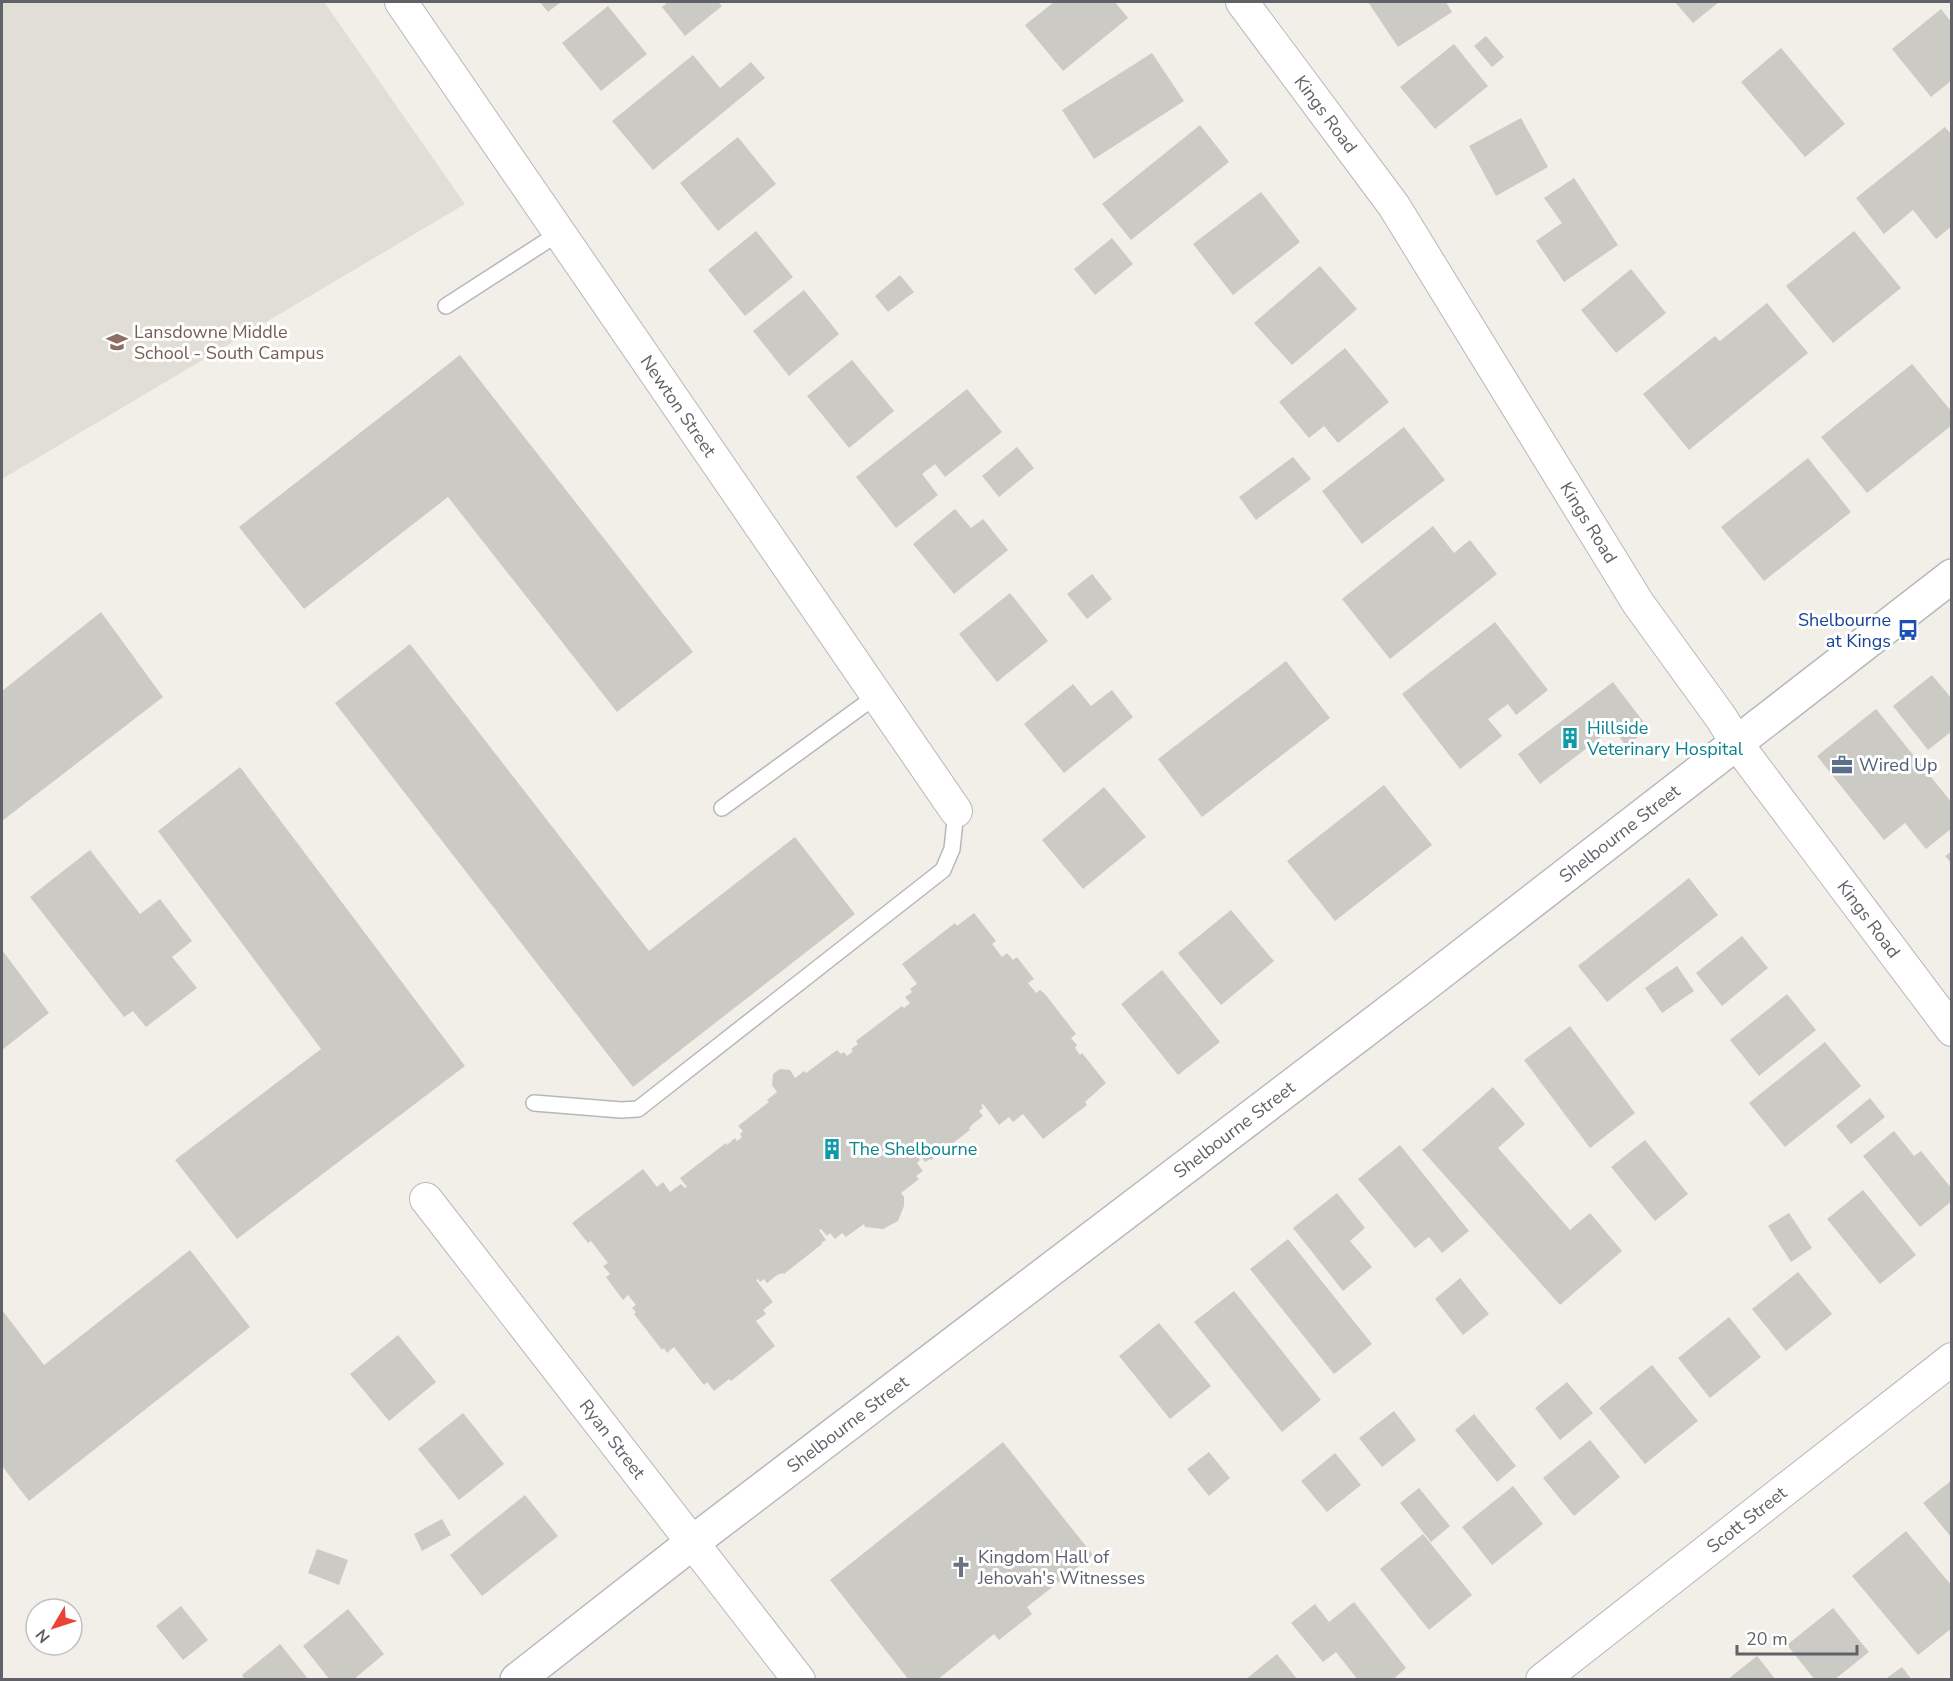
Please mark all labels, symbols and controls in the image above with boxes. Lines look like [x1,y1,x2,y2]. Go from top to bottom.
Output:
street label: Kings Road [1289,70,1363,158]
place label: Lansdowne Middle School - South Campus [134,320,324,365]
school or university icon: Lansdowne Middle School - South Campus [105,330,129,354]
street label: Newton Street [635,350,722,462]
street label: Kings Road [1554,477,1623,568]
place label: Shelbourne at Kings [1798,608,1891,653]
bus stop icon: Shelbourne at Kings [1896,618,1920,642]
place label: Hillside Veterinary Hospital [1586,716,1744,761]
building icon: Hillside Veterinary Hospital [1558,726,1582,750]
office icon: Wired Up [1830,753,1854,777]
place label: Wired Up [1859,753,1938,777]
street label: Shelbourne Street [1554,779,1686,888]
street label: Kings Road [1832,875,1906,963]
street label: Shelbourne Street [1169,1075,1300,1184]
building icon: The Shelbourne [820,1137,844,1161]
place label: The Shelbourne [849,1137,977,1161]
street label: Shelbourne Street [782,1370,914,1478]
street label: Ryan Street [574,1394,651,1485]
street label: Scott Street [1702,1480,1792,1559]
place label: Kingdom Hall of Jehovah's Witnesses [977,1545,1145,1590]
church icon: Kingdom Hall of Jehovah's Witnesses [949,1555,973,1579]
north arrow [24,1597,84,1657]
scale bar [1737,1618,1857,1656]
text: N [31,1624,55,1647]
text: 20 m [1746,1627,1788,1651]

